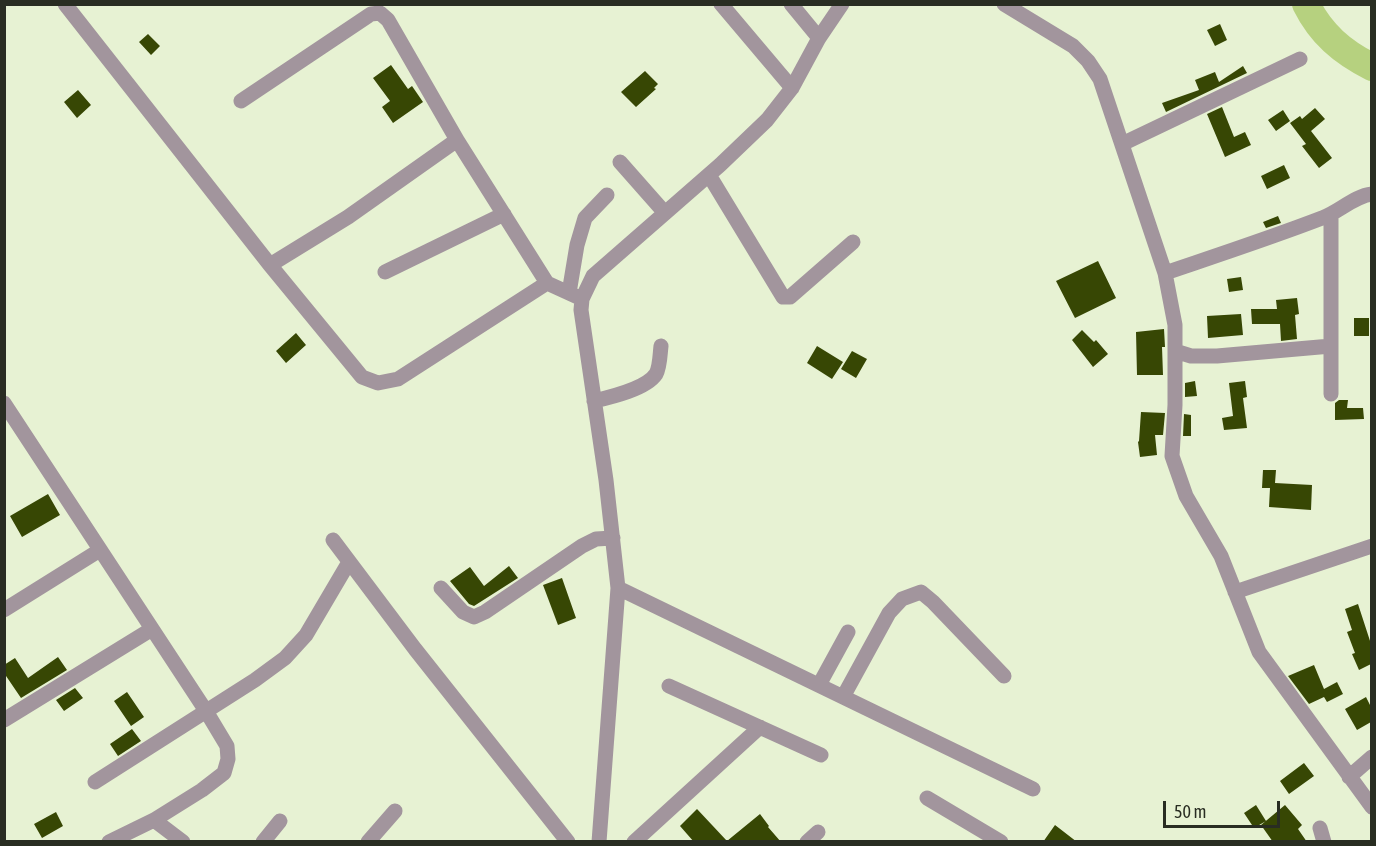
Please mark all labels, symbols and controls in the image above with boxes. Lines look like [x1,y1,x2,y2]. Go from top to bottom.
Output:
scale bar [1166,789,1283,827]
text: 50 m [1174,801,1206,822]

